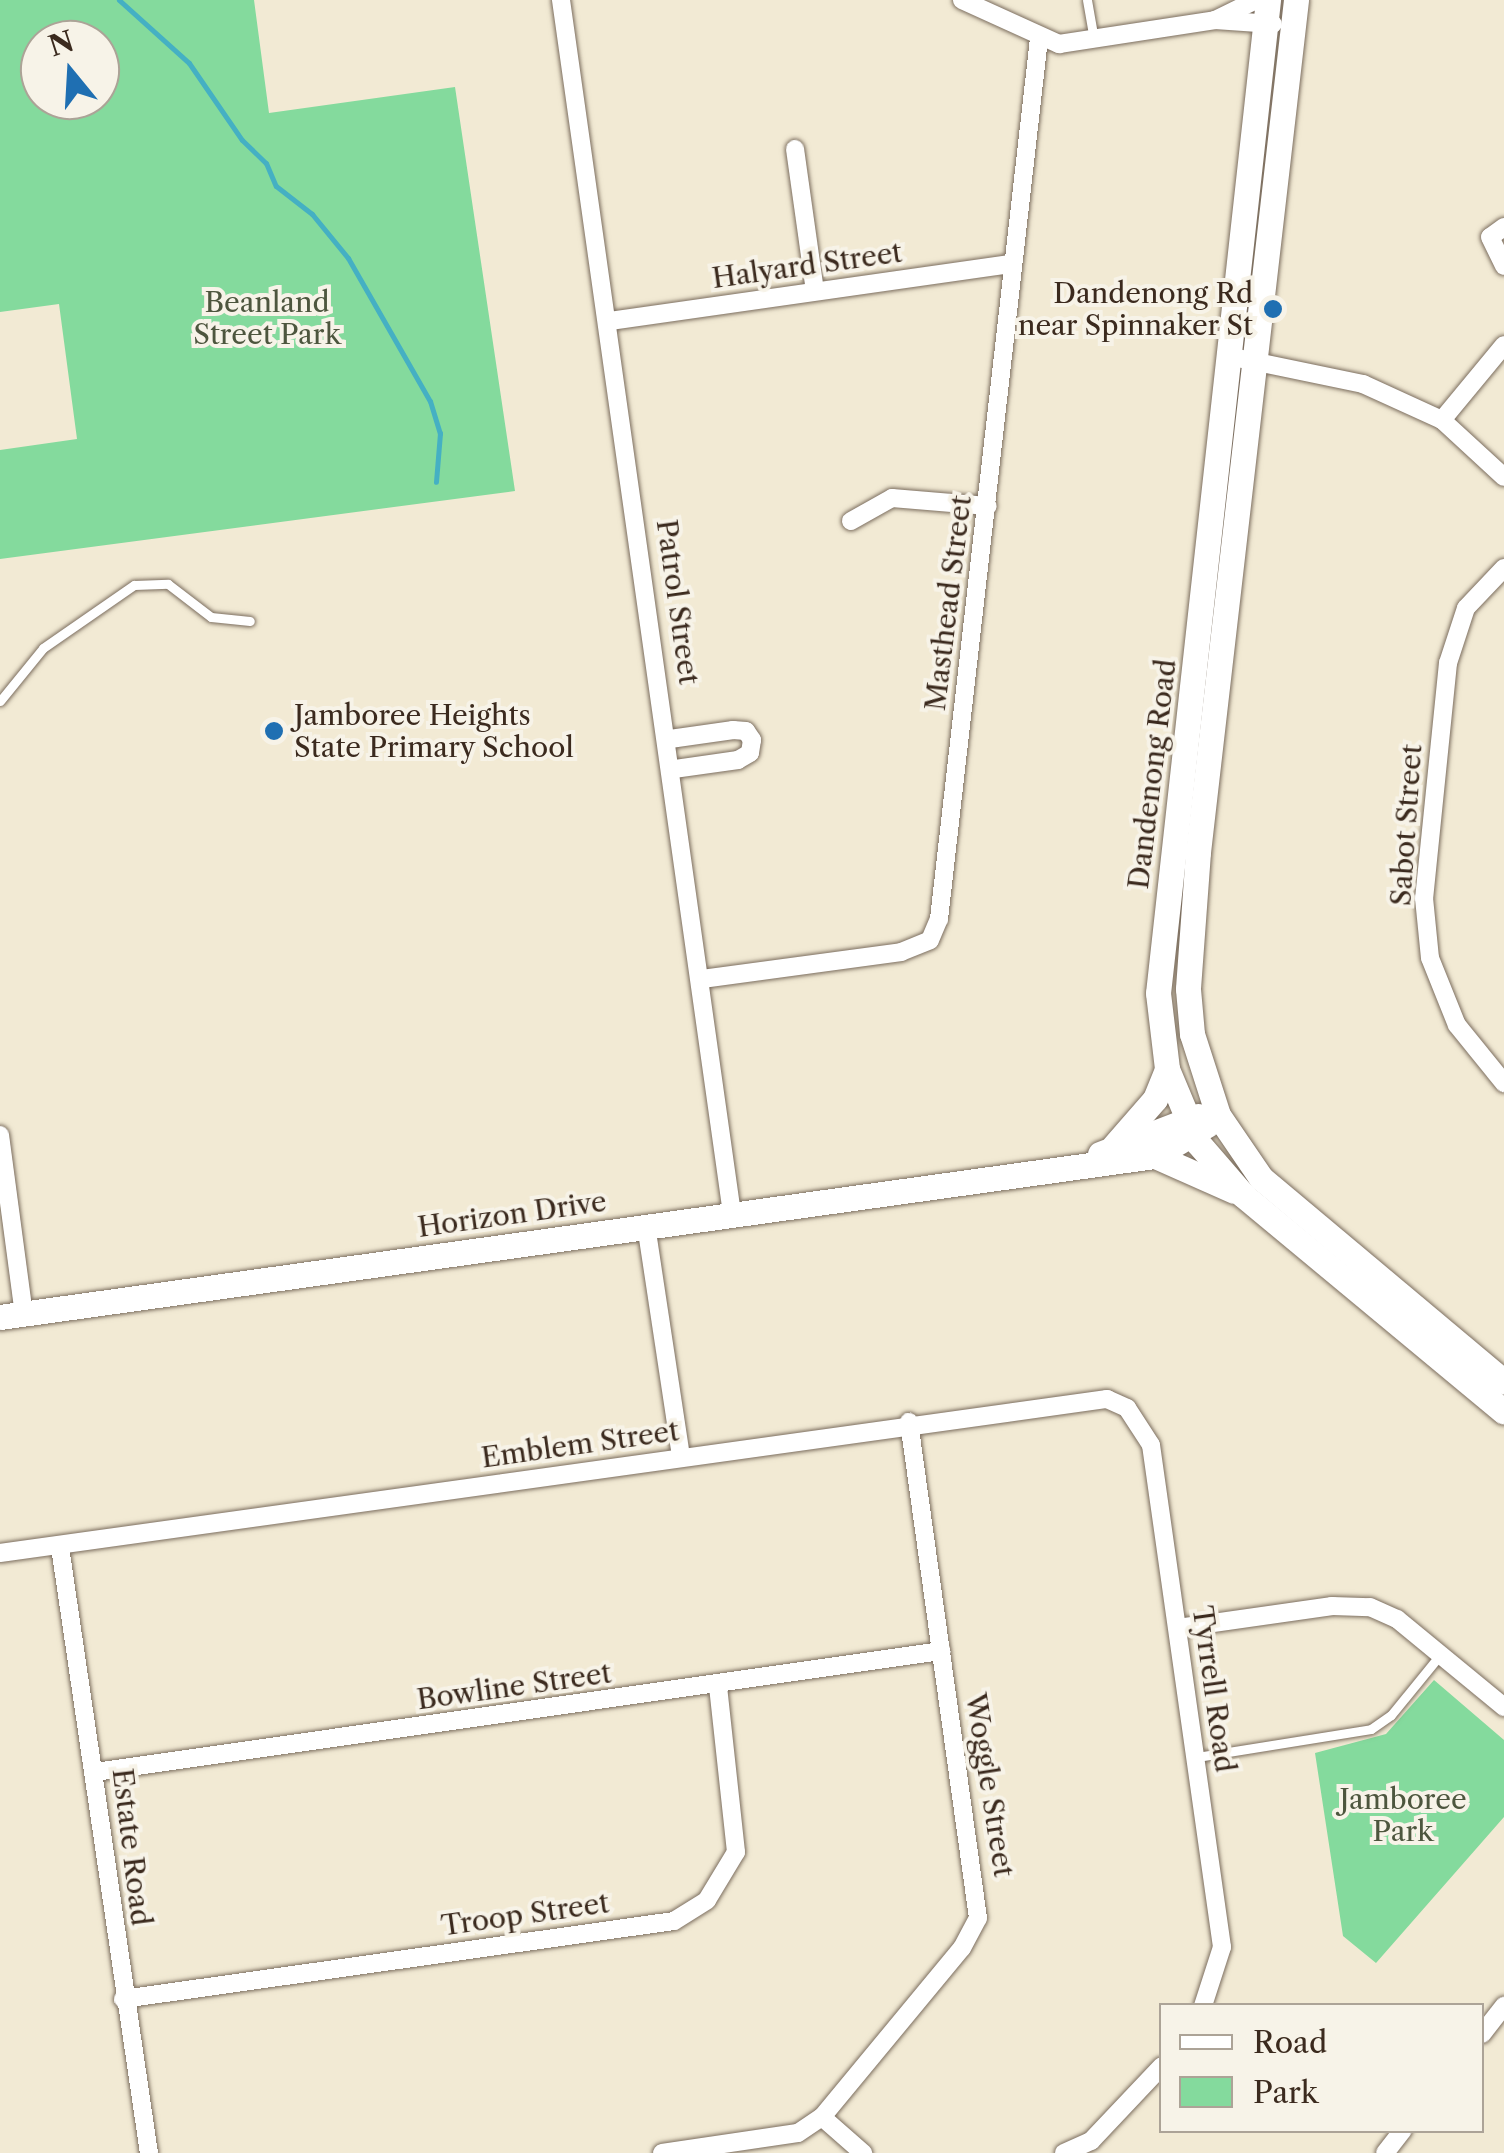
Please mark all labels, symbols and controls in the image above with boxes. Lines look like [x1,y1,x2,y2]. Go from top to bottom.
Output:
north arrow [20,20,120,120]
text: N [45,23,78,63]
street label: Halyard Street [710,235,904,295]
place label: Dandenong Rd near Spinnaker St [1017,276,1253,342]
park label: Beanland Street Park [193,285,341,351]
marker: Dandenong Rd near Spinnaker St [1262,298,1284,320]
street label: Masthead Street [918,493,978,713]
street label: Patrol Street [650,517,706,687]
street label: Dandenong Road [1121,657,1183,891]
place label: Jamboree Heights State Primary School [294,698,575,764]
marker: Jamboree Heights State Primary School [263,720,285,742]
street label: Sabot Street [1384,743,1428,907]
street label: Horizon Drive [416,1184,608,1244]
street label: Emblem Street [479,1414,681,1474]
street label: Tyrrell Road [1186,1604,1242,1774]
street label: Bowline Street [415,1656,613,1716]
street label: Woggle Street [959,1691,1021,1879]
street label: Estate Road [106,1766,158,1928]
park label: Jamboree Park [1339,1782,1467,1848]
street label: Troop Street [439,1886,611,1942]
legend [1159,2003,1484,2133]
text: Road [1253,2024,1327,2061]
text: Park [1253,2074,1318,2111]

